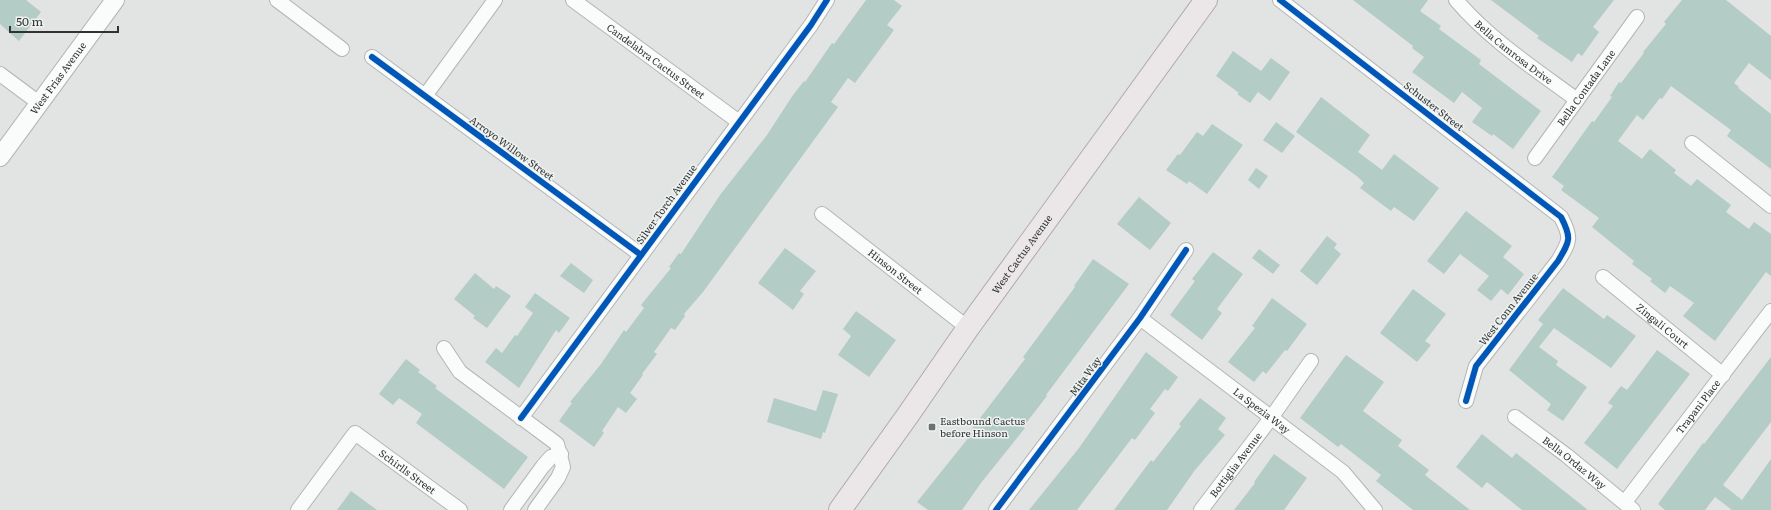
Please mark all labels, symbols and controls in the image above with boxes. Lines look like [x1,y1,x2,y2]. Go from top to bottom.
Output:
scale bar [10,8,118,34]
text: 50 m [16,12,43,30]
street label: Bella Camrosa Drive [1472,16,1556,87]
street label: Candelabra Cactus Street [604,19,709,102]
street label: West Frias Avenue [26,38,89,117]
street label: Bella Contada Lane [1553,46,1618,129]
street label: Schuster Street [1401,77,1467,134]
street label: Arroyo Willow Street [467,112,558,183]
street label: Silver Torch Avenue [631,161,700,247]
street label: West Cactus Avenue [987,211,1055,296]
street label: Hinson Street [865,245,926,297]
street label: West Conn Avenue [1474,269,1541,348]
street label: Zingali Court [1633,299,1693,351]
street label: Mita Way [1065,353,1104,399]
street label: Trapani Place [1672,376,1723,437]
street label: La Spezia Way [1231,384,1294,437]
place label: Eastbound Cactus before Hinson [940,413,1026,440]
marker: Eastbound Cactus before Hinson [927,422,937,432]
street label: Bottiglia Avenue [1205,429,1265,500]
street label: Bella Ordaz Way [1540,432,1610,492]
street label: Schirlls Street [376,445,439,497]

